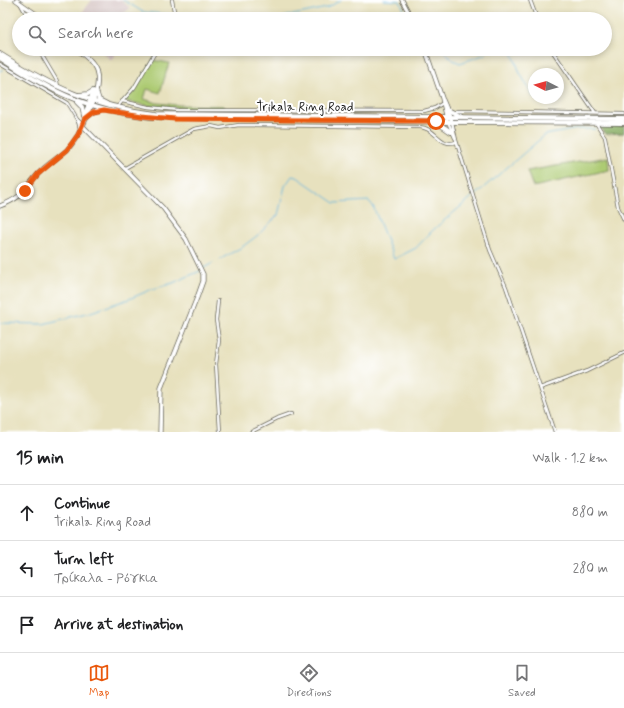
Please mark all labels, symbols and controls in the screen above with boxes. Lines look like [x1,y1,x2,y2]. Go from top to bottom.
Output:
search box [12,12,612,56]
icon: search [26,23,48,45]
text: Search here [58,24,134,44]
north arrow [528,68,564,104]
street label: Trikala Ring Road [256,99,354,116]
route start [427,112,445,130]
route end [16,182,34,200]
text: 15 min [16,447,64,469]
text: Walk · 1.2 km [533,450,608,467]
text: Continue [54,494,110,514]
icon: ahead [16,502,38,524]
text: 880 m [572,504,608,521]
text: Trikala Ring Road [54,514,151,531]
text: Turn left [54,550,114,570]
icon: left [16,558,38,580]
text: 280 m [573,560,608,577]
text: Τρίκαλα - Ρόγκια [54,570,158,587]
icon: arrive [16,614,38,636]
text: Arrive at destination [54,615,183,635]
tab: Map [88,662,110,700]
tab: Directions [286,662,332,700]
tab: Saved [508,662,536,700]

